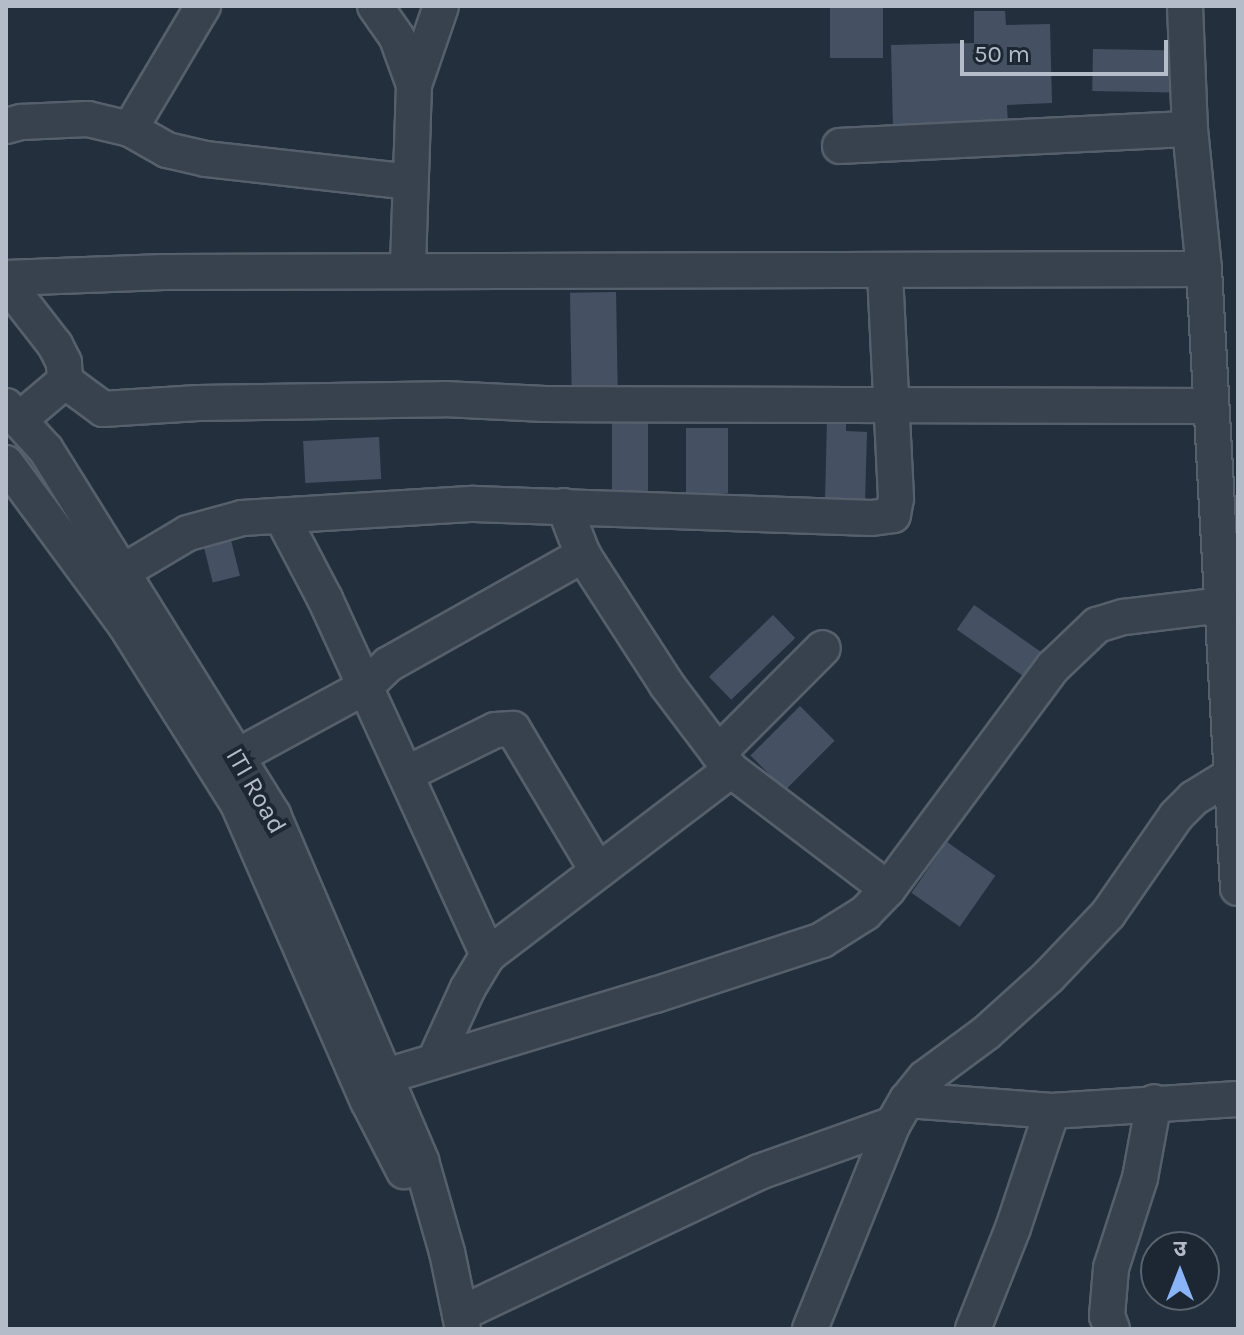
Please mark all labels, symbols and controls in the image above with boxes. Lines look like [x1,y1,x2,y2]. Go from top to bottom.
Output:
scale bar [964,24,1172,74]
text: 50 m [974,40,1030,68]
street label: ITI Road [219,743,293,839]
north arrow [1140,1231,1220,1311]
text: उ [1174,1236,1186,1262]

